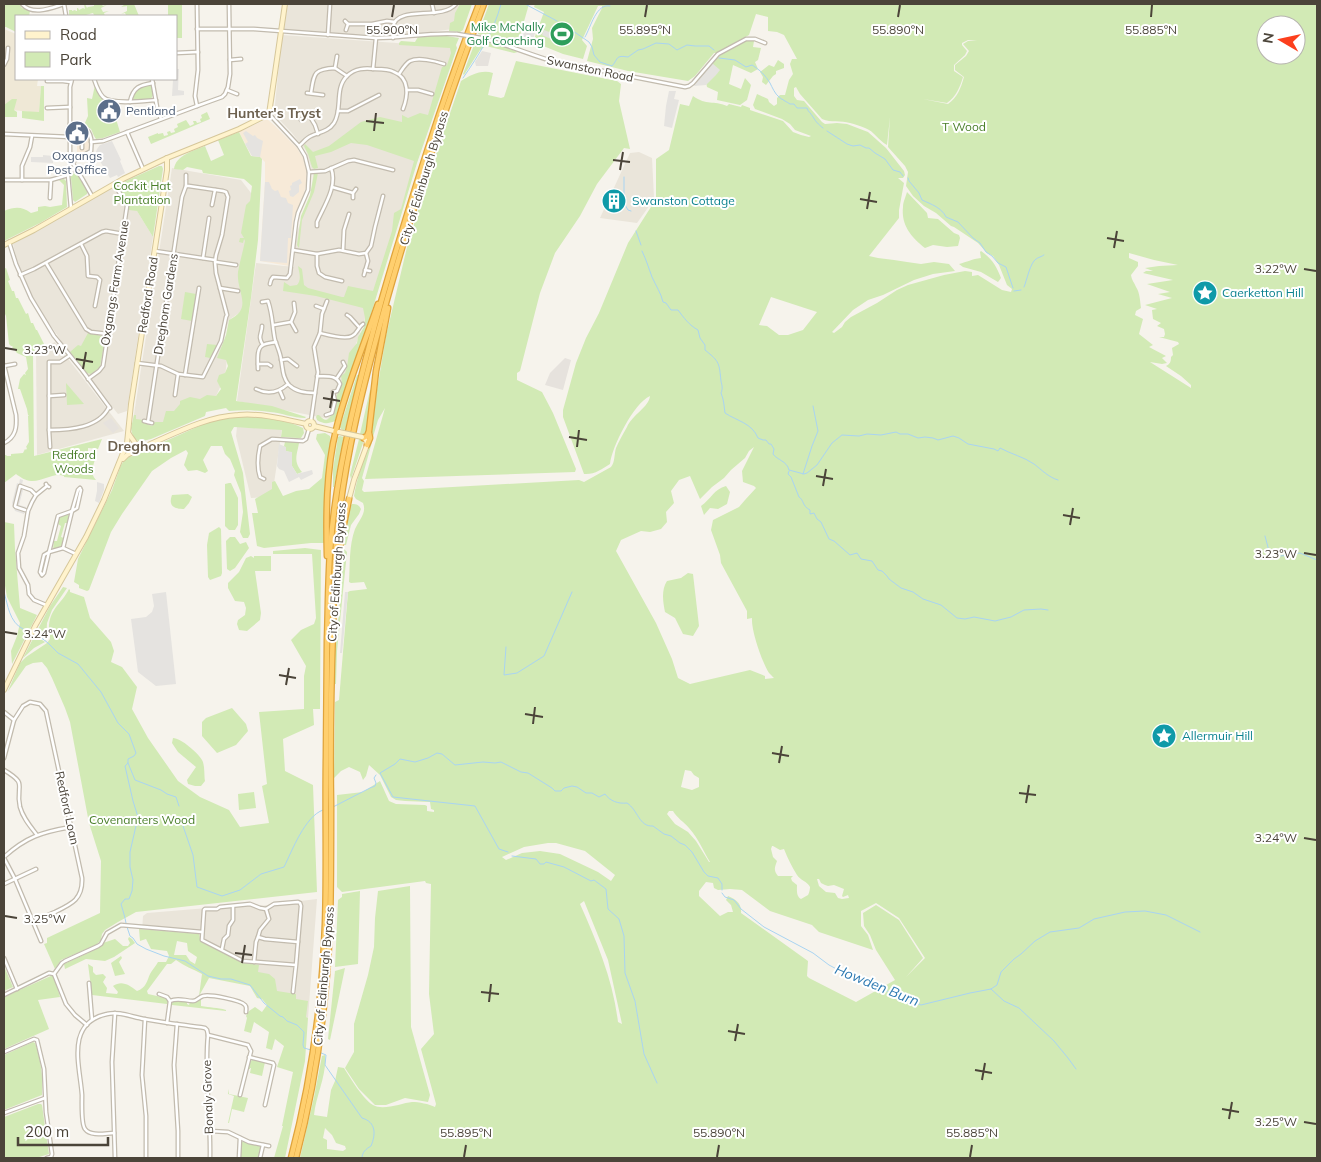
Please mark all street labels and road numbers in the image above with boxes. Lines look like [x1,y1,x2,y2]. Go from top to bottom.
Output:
street label: Swanston Road [545,52,635,85]
street label: City of Edinburgh Bypass [396,109,451,247]
street label: Oxgangs Farm Avenue [97,219,132,347]
street label: Dreghorn Gardens [150,252,181,356]
street label: Redford Road [134,256,161,334]
street label: City of Edinburgh Bypass [324,502,349,642]
street label: Redford Loan [52,770,83,846]
street label: City of Edinburgh Bypass [310,906,337,1046]
street label: Bonaly Grove [199,1060,216,1134]

